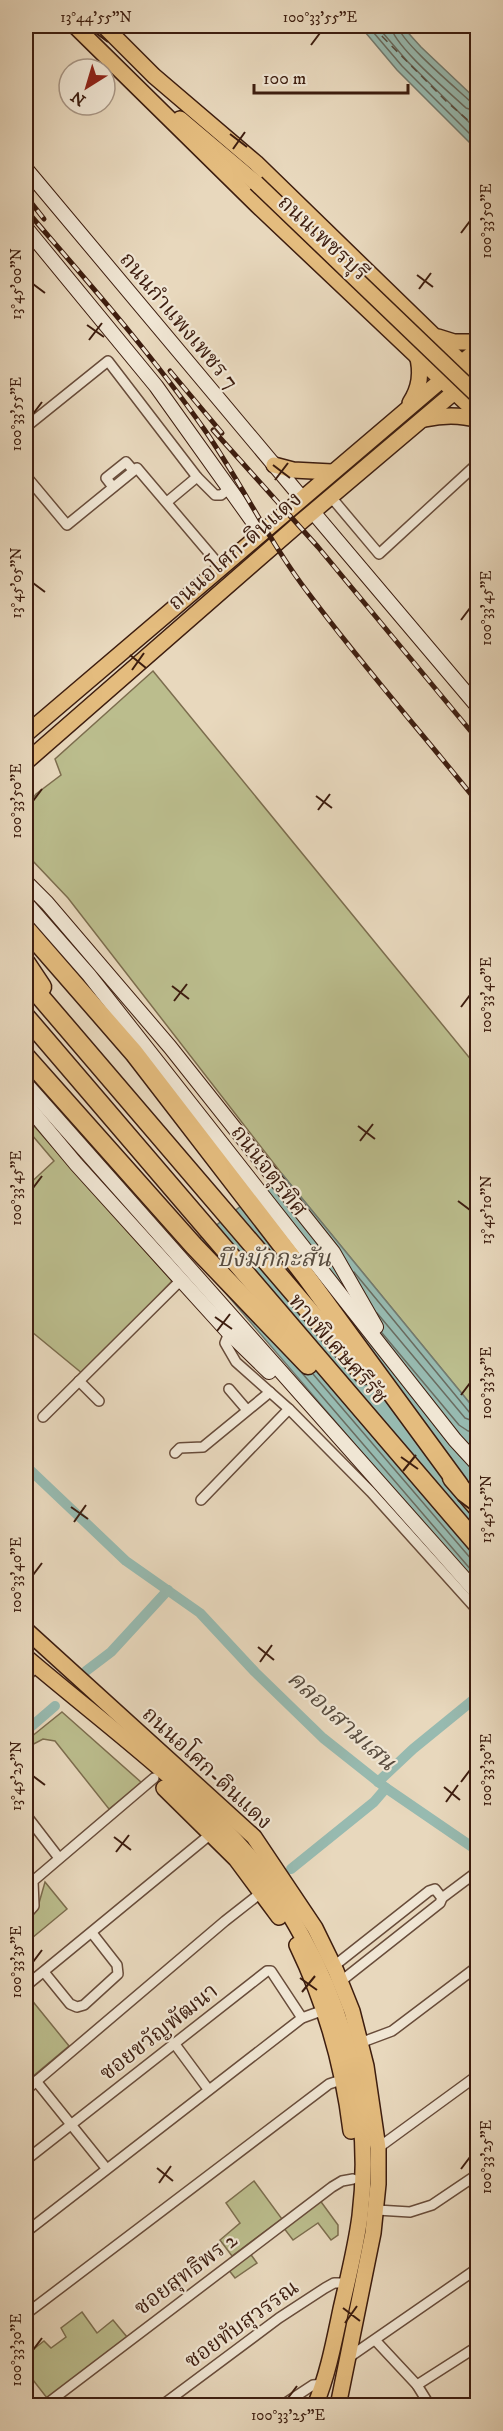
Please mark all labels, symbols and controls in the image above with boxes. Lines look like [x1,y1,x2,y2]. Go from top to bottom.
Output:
text: 13°44'55"N [60,8,132,27]
text: 100°33'55"E [283,8,358,27]
north arrow [57,57,117,117]
scale bar [254,57,408,95]
text: 100 m [263,68,306,90]
text: N [67,86,90,110]
text: 100°33'50"E [477,183,496,259]
street label: ถนนเพชรบุรี [272,189,374,287]
street label: ถนนกำแพงเพชร 7 [113,247,244,395]
text: 13°45'00"N [7,248,26,320]
text: 100°33'55"E [7,376,26,451]
street label: ถนนอโศก-ดินแดง [161,484,307,617]
text: 13°45'05"N [7,547,26,619]
text: 100°33'45"E [477,570,496,646]
text: 100°33'50"E [7,763,26,839]
text: 100°33'40"E [477,957,496,1033]
street label: ถนนจตุรทิศ [225,1120,313,1222]
text: 100°33'45"E [7,1150,26,1226]
text: 13°45'10"N [477,1175,496,1245]
water label: บึงมักกะสัน [217,1244,331,1274]
street label: ทางพิเศษศรีรัช [282,1288,393,1410]
text: 100°33'35"E [477,1346,496,1419]
text: 13°45'15"N [477,1475,496,1543]
text: 100°33'40"E [7,1537,26,1613]
water label: คลองสามเสน [281,1664,402,1778]
street label: ถนนอโศก-ดินแดง [136,1699,279,1835]
text: 100°33'30"E [477,1733,496,1807]
text: 13°45'25"N [7,1741,26,1811]
text: 100°33'35"E [7,1925,26,1998]
street label: ซอยขวัญพัฒนา [94,1978,223,2087]
text: 100°33'25"E [477,2120,496,2194]
street label: ซอยสุทธิพร 2 [129,2227,243,2322]
street label: ซอยทับสุวรรณ [180,2274,304,2375]
text: 100°33'30"E [7,2313,26,2387]
text: 100°33'25"E [251,2406,325,2425]

